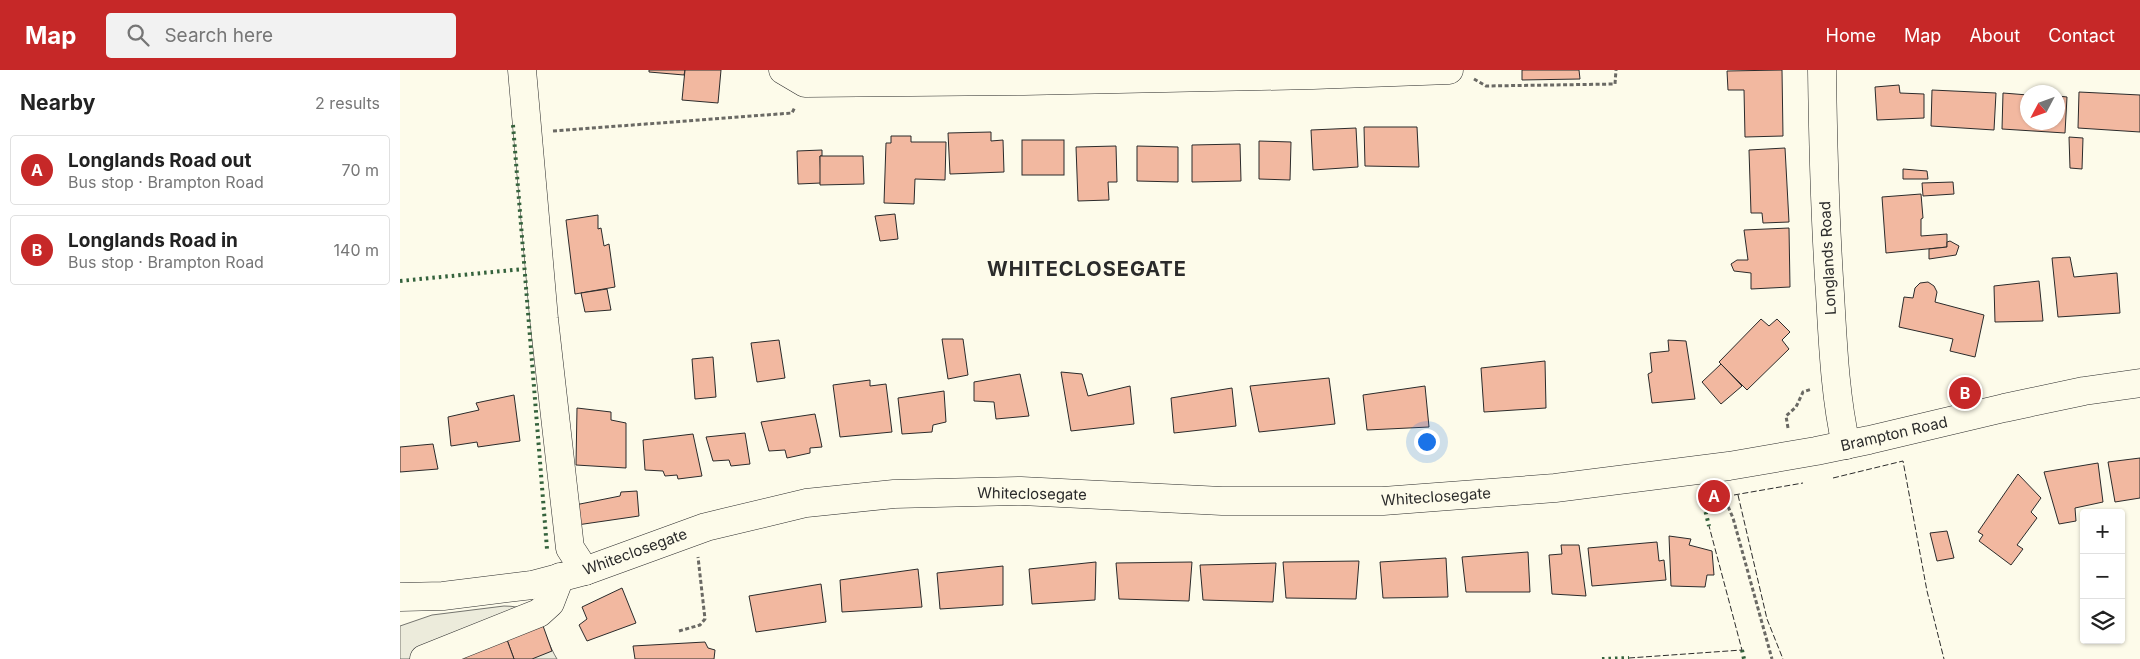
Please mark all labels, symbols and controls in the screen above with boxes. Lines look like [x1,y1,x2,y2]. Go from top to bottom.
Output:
search box [106,13,456,58]
text: Map [25,21,76,50]
icon: search [124,21,152,49]
text: Search here [164,24,273,47]
text: Home [1826,25,1876,46]
text: Map [1904,25,1941,46]
text: About [1969,25,2020,46]
text: Contact [2048,25,2115,46]
north arrow [2020,85,2065,130]
text: Nearby [20,90,95,115]
text: 2 results [315,93,380,113]
text: Longlands Road out [68,149,251,172]
text: A [31,160,43,180]
text: 70 m [342,160,379,180]
text: Bus stop · Brampton Road [68,172,264,192]
street label: Longlands Road [1815,201,1840,315]
text: Longlands Road in [68,229,238,252]
text: B [32,240,42,260]
text: 140 m [334,240,379,260]
text: Bus stop · Brampton Road [68,252,264,272]
district label: WHITECLOSEGATE [987,257,1187,281]
pin: B [1949,374,1981,412]
street label: Brampton Road [1839,412,1949,455]
your location [1414,429,1440,455]
pin: A [1698,477,1730,515]
street label: Whiteclosegate [977,483,1087,504]
street label: Whiteclosegate [1381,483,1491,510]
map controls [2080,509,2125,644]
button: + [2080,509,2125,554]
street label: Whiteclosegate [580,524,690,579]
button: − [2080,554,2125,599]
button: layers [2080,599,2125,644]

